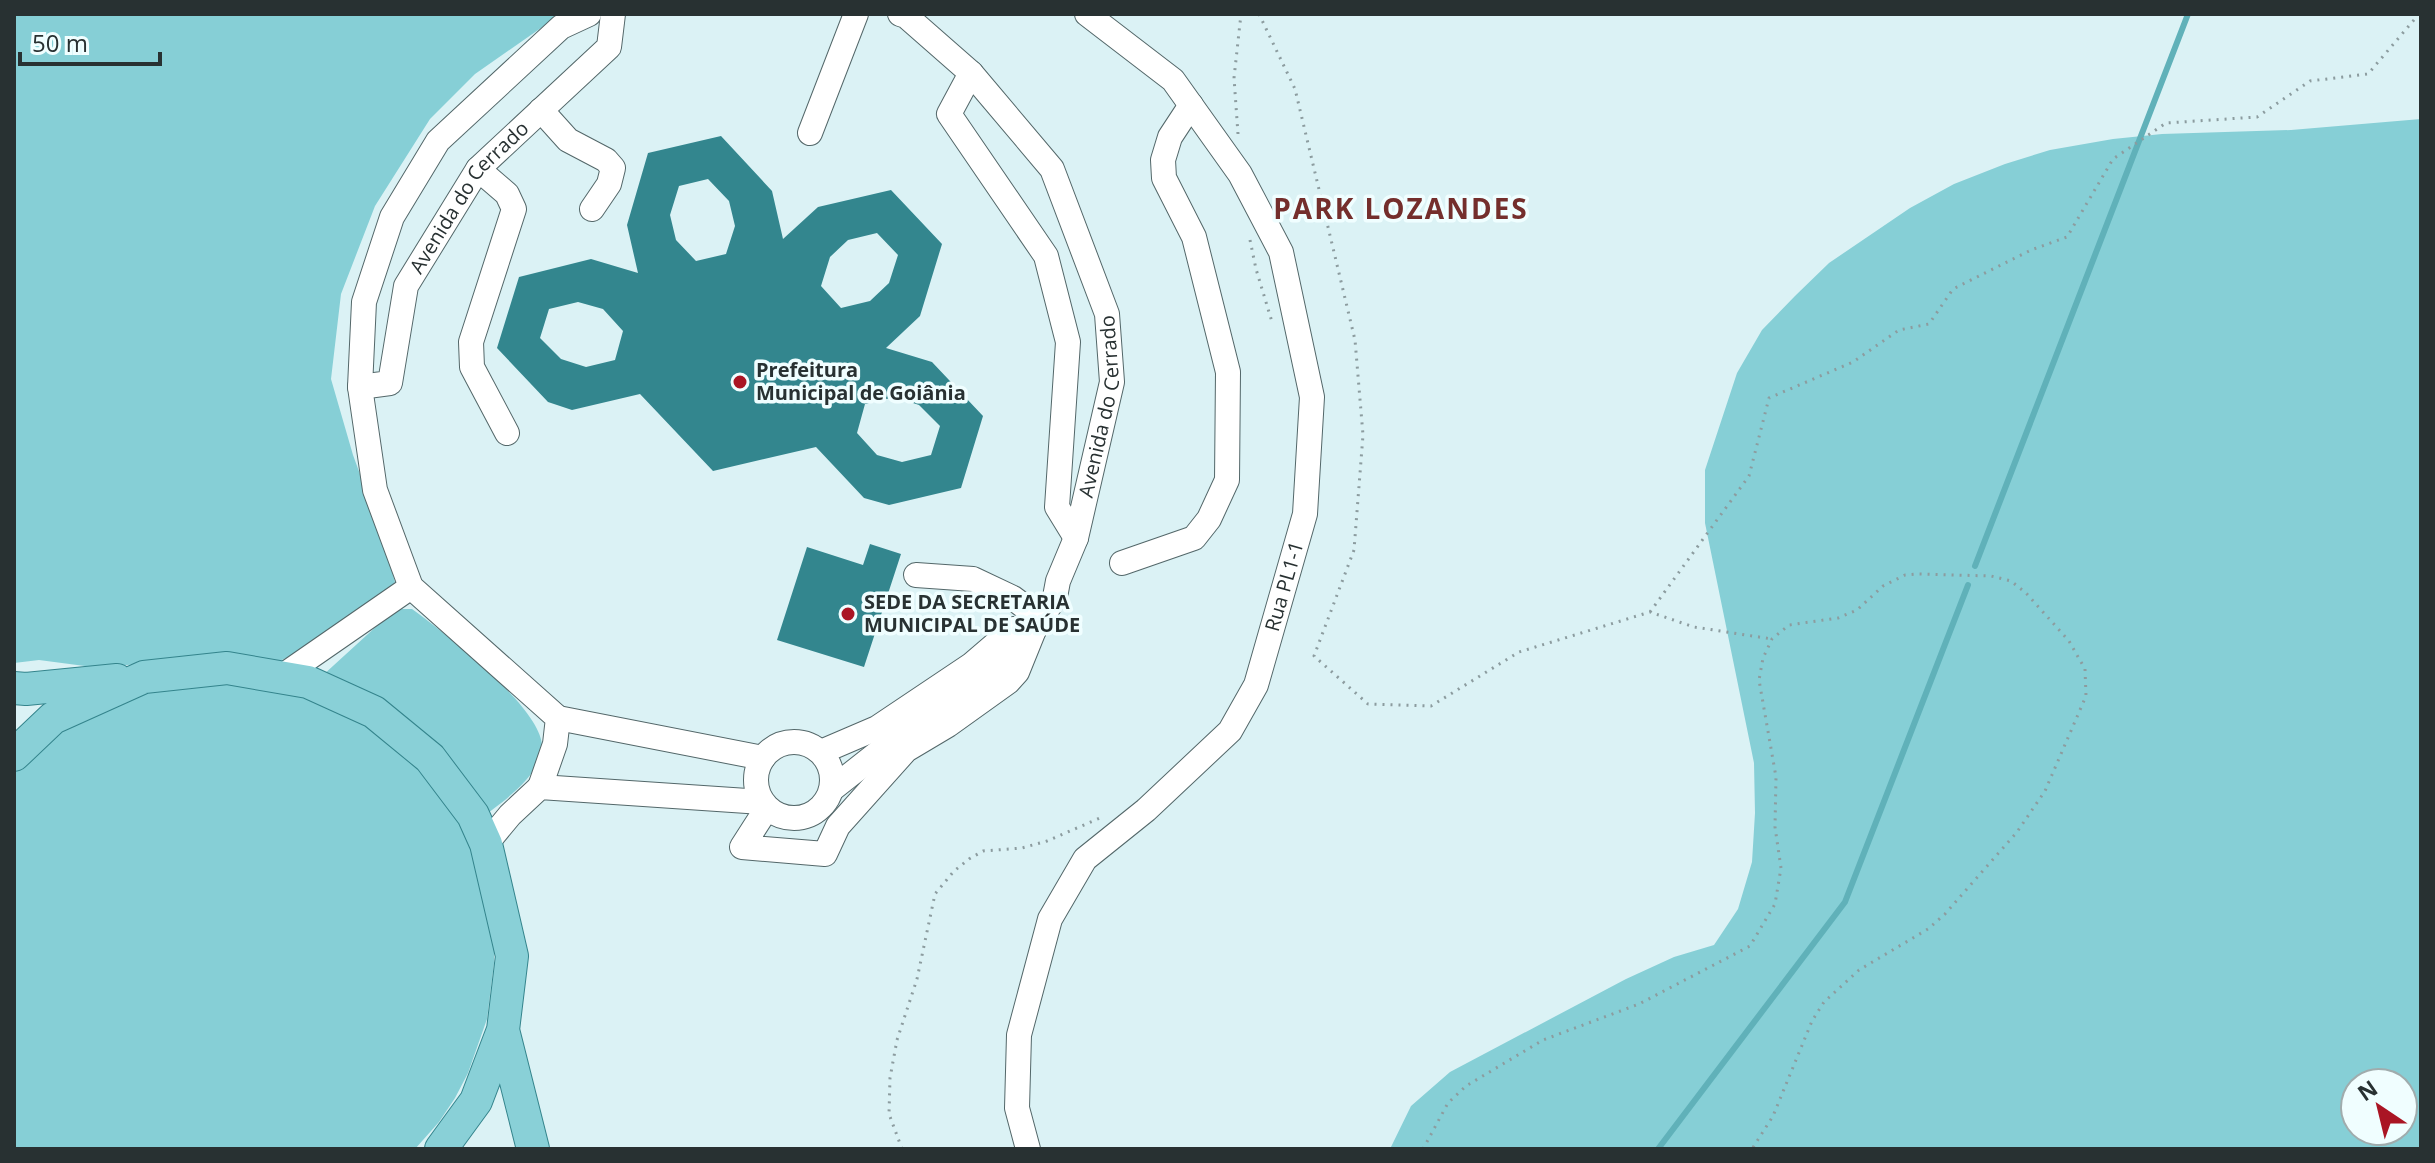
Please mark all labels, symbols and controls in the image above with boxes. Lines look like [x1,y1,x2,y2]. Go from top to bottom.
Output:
scale bar [20,16,160,66]
text: 50 m [32,26,88,59]
street label: Avenida do Cerrado [403,115,534,278]
district label: PARK LOZANDES [1273,189,1529,227]
street label: Avenida do Cerrado [1072,314,1126,500]
place label: Prefeitura Municipal de Goiânia [756,356,966,406]
marker: Prefeitura Municipal de Goiânia [731,373,749,391]
street label: Rua PL1-1 [1258,538,1310,635]
place label: SEDE DA SECRETARIA MUNICIPAL DE SAÚDE [864,588,1080,638]
marker: SEDE DA SECRETARIA MUNICIPAL DE SAÚDE [839,605,857,623]
north arrow [2339,1067,2419,1147]
text: N [2351,1072,2383,1107]

